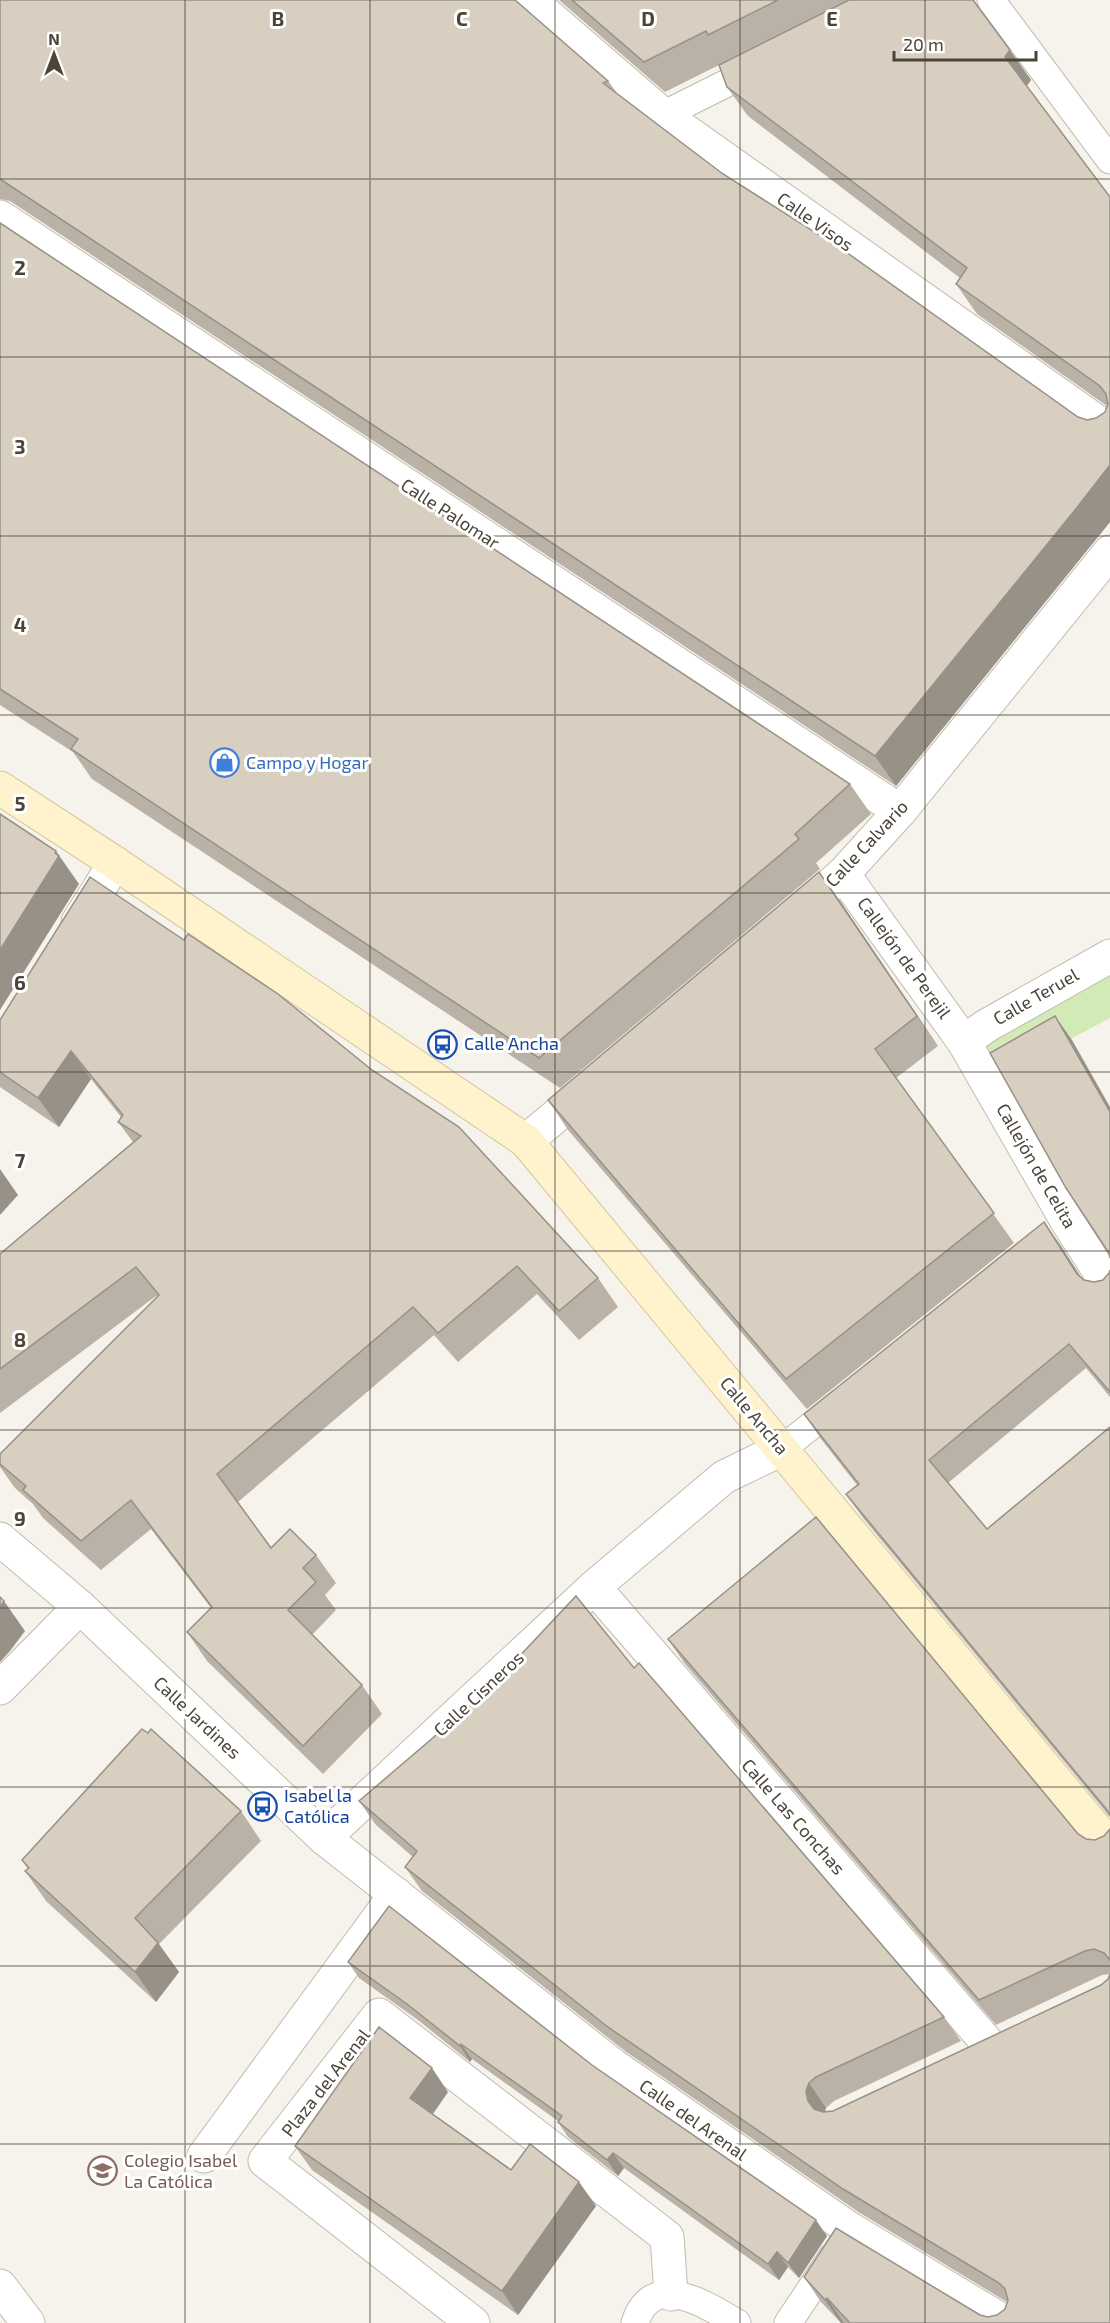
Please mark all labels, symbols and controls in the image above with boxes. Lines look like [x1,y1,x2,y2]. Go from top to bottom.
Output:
text: B [272,6,284,30]
text: C [456,6,468,30]
text: D [641,6,655,30]
text: E [826,6,838,30]
north arrow [24,24,84,84]
scale bar [894,24,1036,62]
text: N [48,29,60,48]
text: 20 m [903,33,944,55]
street label: Calle Visos [773,187,858,255]
text: 2 [14,255,26,279]
text: 3 [14,434,26,458]
street label: Calle Palomar [397,473,504,553]
text: 4 [14,612,27,636]
shop icon: Campo y Hogar [209,747,241,779]
place label: Campo y Hogar [246,751,369,773]
text: 5 [14,791,26,815]
street label: Calle Calvario [820,795,912,891]
street label: Callejón de Perejil [853,892,957,1023]
street label: Calle Teruel [989,963,1083,1029]
text: 6 [14,970,26,994]
bus stop icon: Calle Ancha [427,1028,459,1060]
place label: Calle Ancha [464,1032,559,1054]
street label: Callejón de Celita [992,1099,1081,1232]
text: 7 [15,1148,26,1172]
text: 8 [14,1327,26,1351]
street label: Calle Ancha [716,1372,794,1459]
text: 9 [14,1506,26,1530]
street label: Calle Cisneros [429,1646,528,1740]
street label: Calle Jardines [149,1671,246,1763]
street label: Calle Las Conchas [738,1754,850,1879]
place label: Isabel la Católica [284,1784,352,1827]
bus stop icon: Isabel la Católica [247,1790,279,1822]
street label: Plaza del Arenal [276,2024,375,2141]
street label: Calle del Arenal [635,2074,752,2165]
place label: Colegio Isabel La Católica [124,2149,238,2192]
school or university icon: Colegio Isabel La Católica [87,2155,119,2187]

